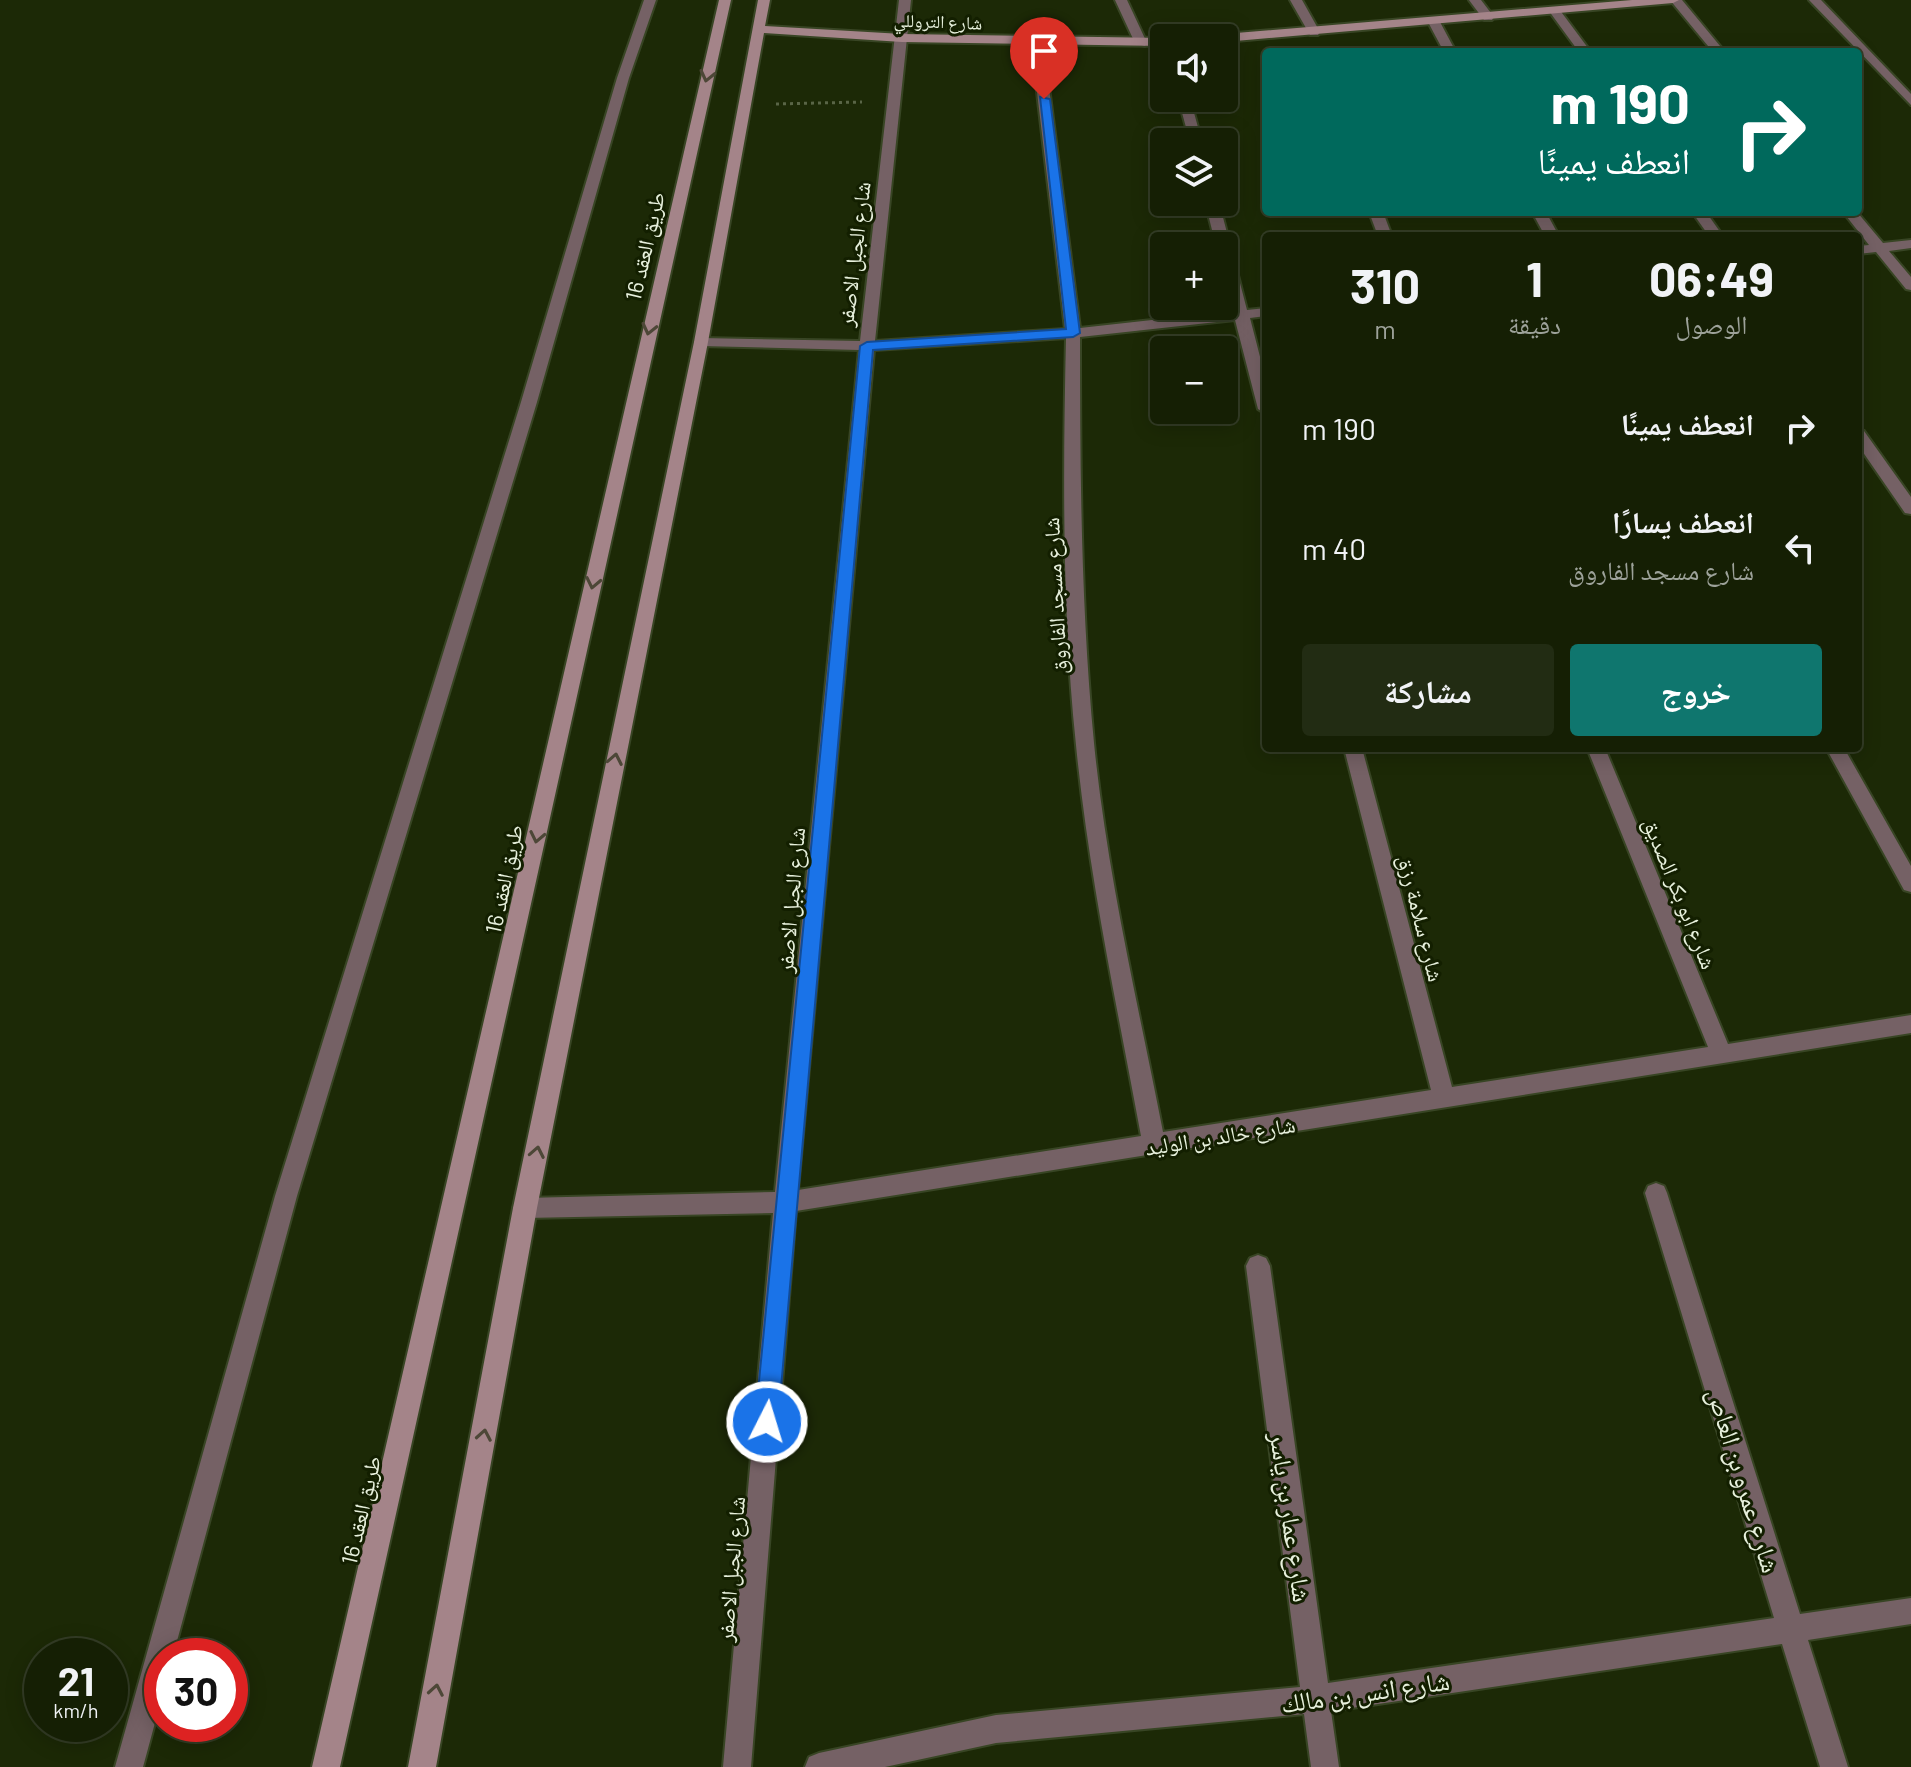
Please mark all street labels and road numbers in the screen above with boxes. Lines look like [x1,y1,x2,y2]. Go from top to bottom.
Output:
street label: شارع التروللي [893,8,983,38]
street label: شارع الجبل الاصفر [831,180,877,329]
street label: طريق العقد 16 [619,189,671,303]
street label: شارع مسجد الفاروق [1037,517,1073,675]
street label: شارع ابو بكر الصديق [1637,814,1723,973]
street label: طريق العقد 16 [479,822,529,936]
street label: شارع الجبل الاصفر [771,826,811,975]
street label: شارع سلامة رزق [1392,852,1450,985]
street label: شارع خالد بن الوليد [1143,1110,1297,1162]
street label: شارع عمرو بن العاص [1700,1384,1788,1577]
street label: شارع عمار بن ياسر [1263,1429,1319,1604]
street label: طريق العقد 16 [335,1453,387,1567]
street label: شارع الجبل الاصفر [711,1495,751,1644]
street label: شارع انس بن مالك [1279,1664,1452,1720]

